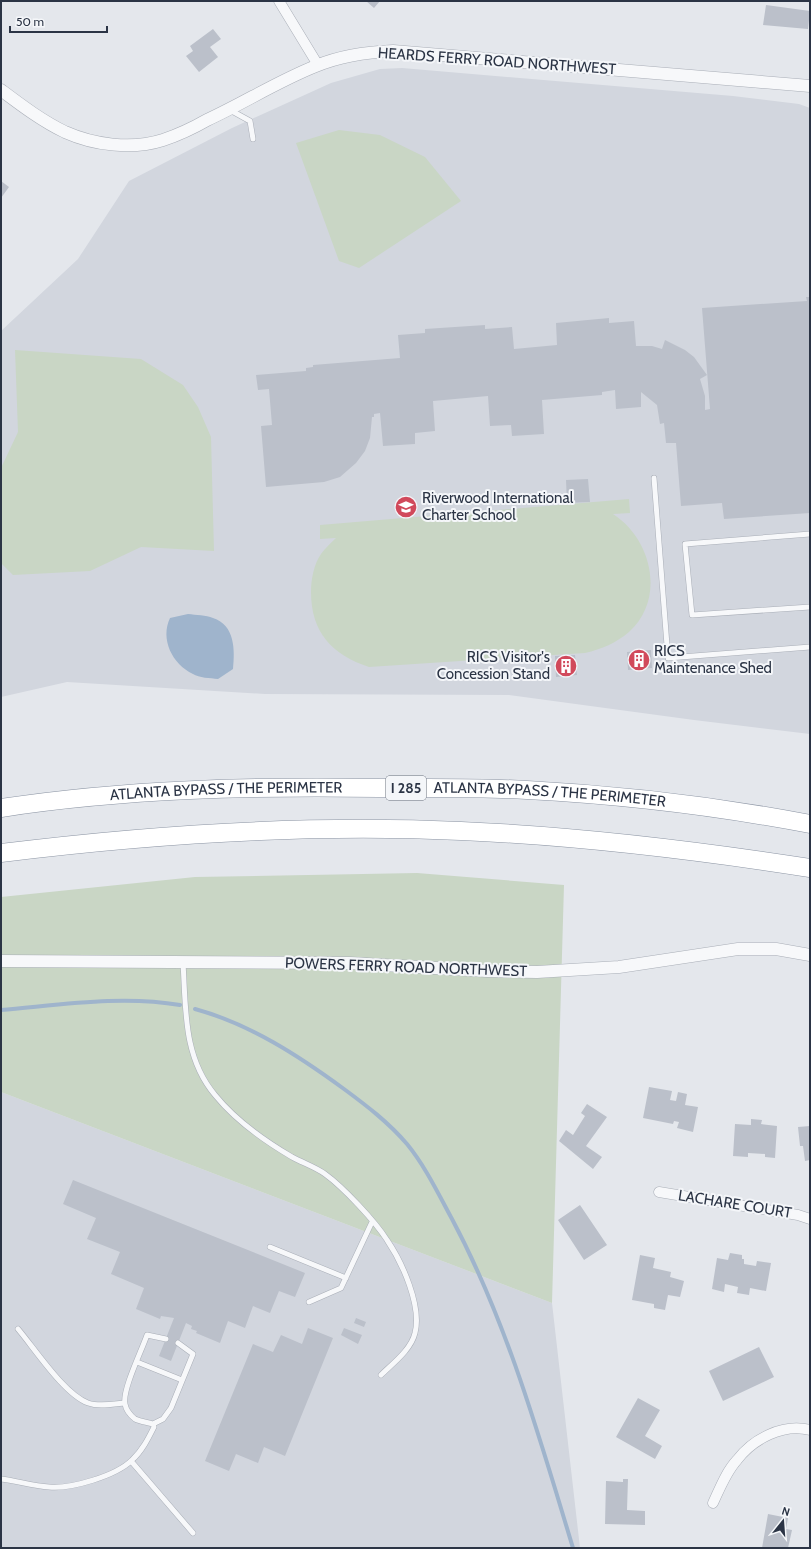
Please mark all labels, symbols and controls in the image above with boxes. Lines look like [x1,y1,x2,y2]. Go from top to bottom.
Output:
scale bar [10,8,107,34]
text: 50 m [16,14,44,29]
street label: HEARDS FERRY ROAD NORTHWEST [377,44,617,78]
place label: Riverwood International Charter School [422,489,574,524]
school or university icon: Riverwood International Charter School [393,494,419,520]
place label: RICS Maintenance Shed [654,642,772,677]
building icon: RICS Maintenance Shed [626,647,652,673]
place label: RICS Visitor's Concession Stand [437,648,550,683]
building icon: RICS Visitor's Concession Stand [553,653,579,679]
road number: I 285 [386,776,426,800]
street label: ATLANTA BYPASS / THE PERIMETER [109,778,342,804]
street label: ATLANTA BYPASS / THE PERIMETER [433,779,667,811]
street label: POWERS FERRY ROAD NORTHWEST [285,954,527,980]
street label: LACHARE COURT [677,1186,793,1222]
north arrow [763,1501,803,1541]
text: N [780,1504,792,1519]

